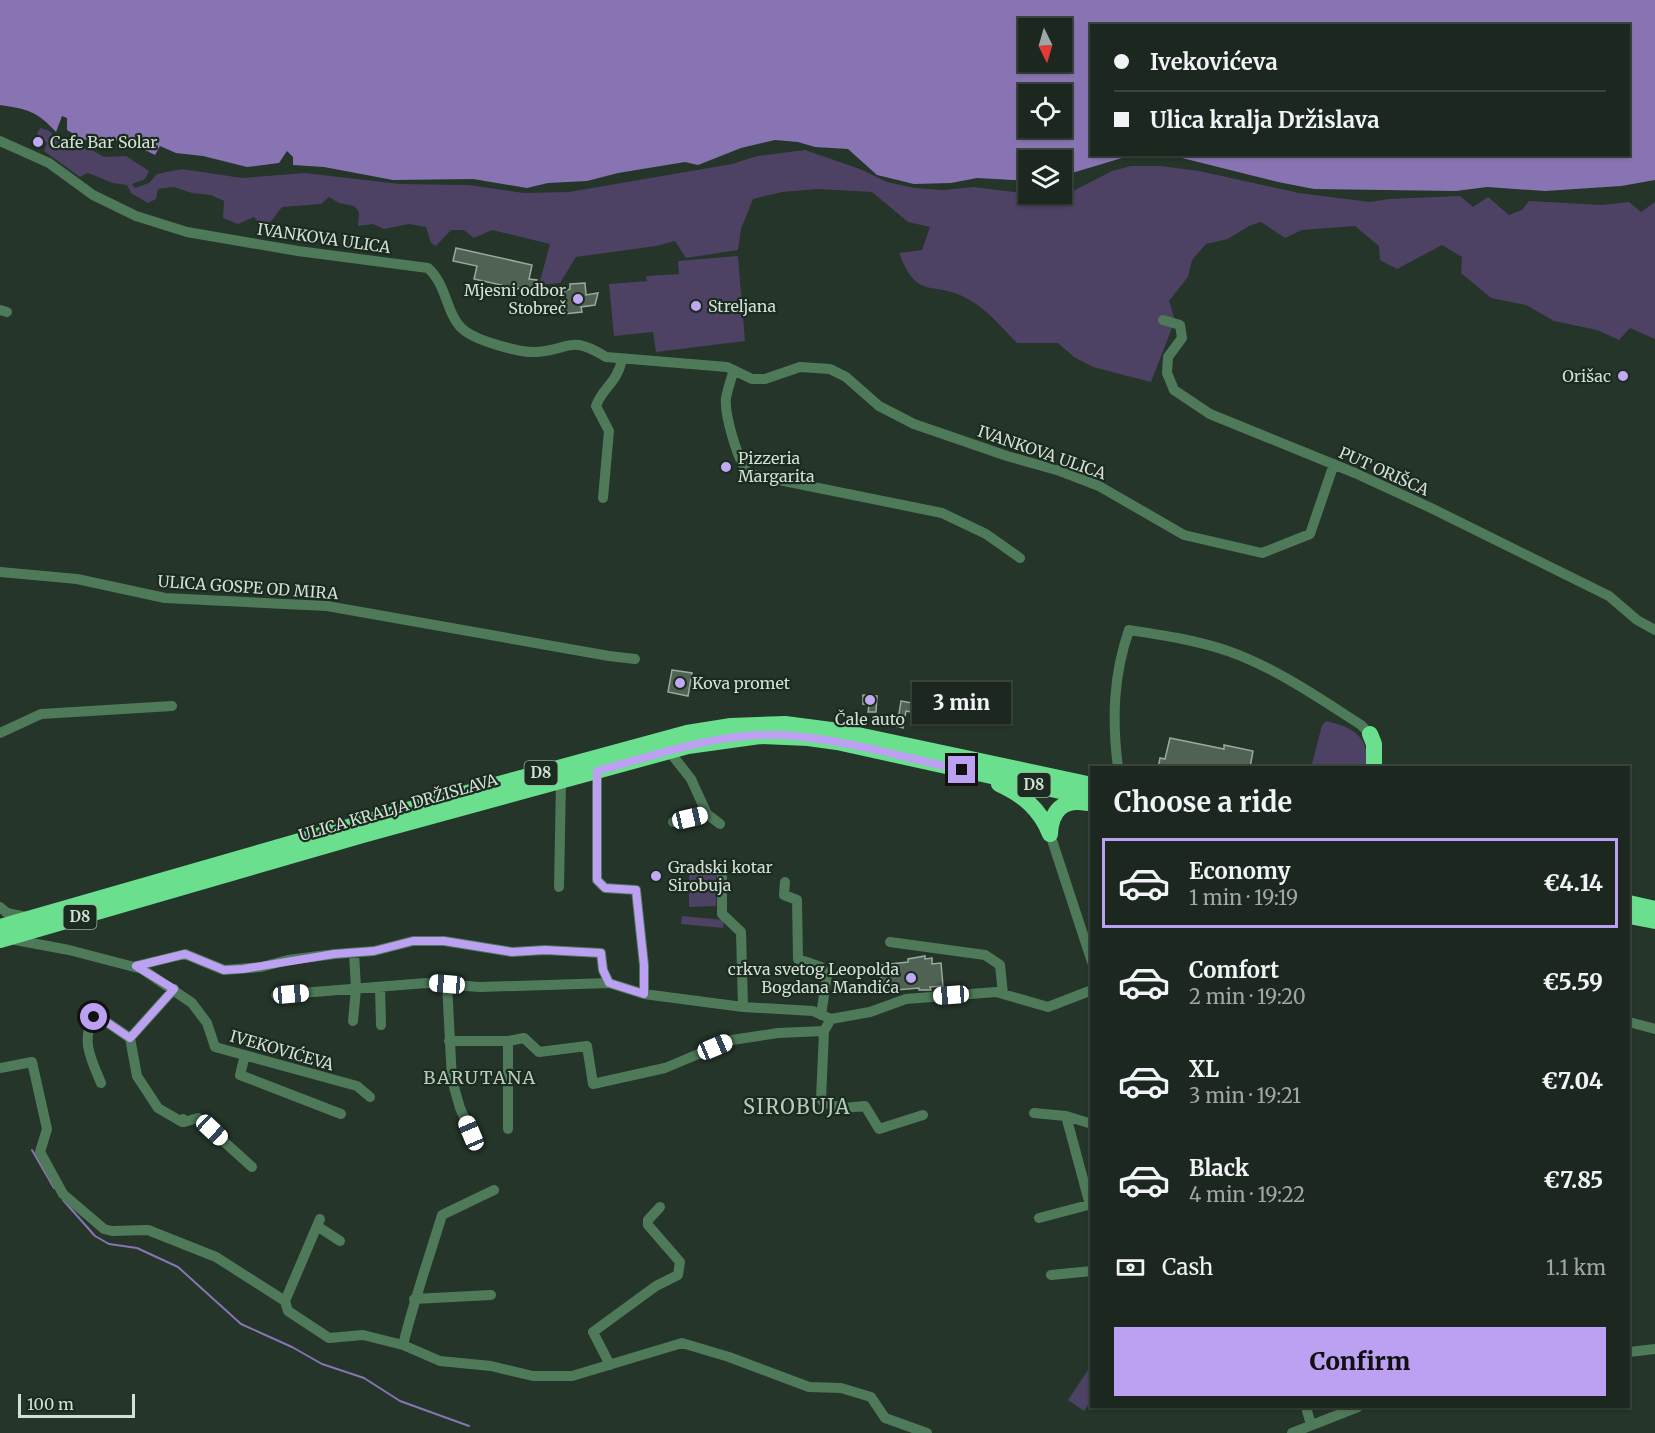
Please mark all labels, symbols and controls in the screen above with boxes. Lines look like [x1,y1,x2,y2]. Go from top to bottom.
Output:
north arrow [1018,18,1072,72]
map controls [1018,18,1072,204]
text: Ivekovićeva [1150,48,1278,76]
button: locate [1018,84,1072,138]
text: Ulica kralja Držislava [1150,106,1380,134]
place label: Cafe Bar Solar [50,132,158,152]
marker: Cafe Bar Solar [31,135,45,149]
button: layers [1018,150,1072,204]
street label: IVANKOVA ULICA [256,219,393,257]
place label: Mjesni odbor Stobreč [464,280,566,318]
marker: Mjesni odbor Stobreč [571,292,585,306]
place label: Streljana [708,296,776,316]
marker: Streljana [689,299,703,313]
place label: Orišac [1562,366,1611,386]
marker: Orišac [1616,369,1630,383]
street label: IVANKOVA ULICA [975,421,1110,484]
street label: PUT ORIŠCA [1336,442,1433,500]
place label: Pizzeria Margarita [738,448,815,486]
marker: Pizzeria Margarita [719,460,733,474]
street label: ULICA GOSPE OD MIRA [157,571,340,603]
place label: Kova promet [692,673,791,693]
marker: Kova promet [673,676,687,690]
callout: 3 min [912,683,1012,725]
text: 3 min [933,690,990,715]
marker: Čale auto [863,693,877,707]
place label: Čale auto [835,709,905,729]
route end [948,756,975,783]
road number: D8 [524,761,558,785]
street label: ULICA KRALJA DRŽISLAVA [296,769,500,845]
road number: D8 [1018,773,1050,797]
text: Choose a ride [1114,785,1292,819]
car [670,805,710,831]
icon: car [1117,856,1171,910]
place label: Gradski kotar Sirobuja [668,857,773,895]
text: Economy [1189,857,1290,885]
marker: Gradski kotar Sirobuja [649,869,663,883]
text: €4.14 [1543,869,1603,897]
text: 1 min · 19:19 [1189,885,1298,910]
road number: D8 [64,905,97,929]
icon: car [1117,955,1171,1009]
text: Comfort [1189,956,1279,984]
place label: crkva svetog Leopolda Bogdana Mandića [728,959,899,997]
text: €5.59 [1543,968,1603,996]
marker: crkva svetog Leopolda Bogdana Mandića [904,971,918,985]
car [428,973,466,995]
car [272,983,310,1005]
text: 2 min · 19:20 [1189,984,1306,1009]
car [932,985,970,1005]
route start [80,1003,107,1030]
street label: IVEKOVIĆEVA [228,1026,337,1075]
car [695,1032,735,1062]
icon: car [1117,1054,1171,1108]
text: XL [1189,1055,1219,1083]
district label: BARUTANA [423,1066,537,1089]
text: €7.04 [1541,1067,1603,1095]
text: 3 min · 19:21 [1189,1083,1301,1108]
district label: SIROBUJA [743,1094,851,1119]
car [193,1111,231,1149]
car [456,1113,486,1153]
icon: car [1117,1153,1171,1207]
text: Black [1189,1154,1249,1182]
text: €7.85 [1543,1166,1603,1194]
text: 4 min · 19:22 [1189,1182,1305,1207]
icon: cash [1114,1251,1147,1284]
text: Cash [1162,1253,1213,1281]
text: 1.1 km [1546,1255,1606,1280]
button: Confirm [1114,1327,1606,1396]
scale bar [18,1391,135,1418]
text: 100 m [27,1394,74,1414]

